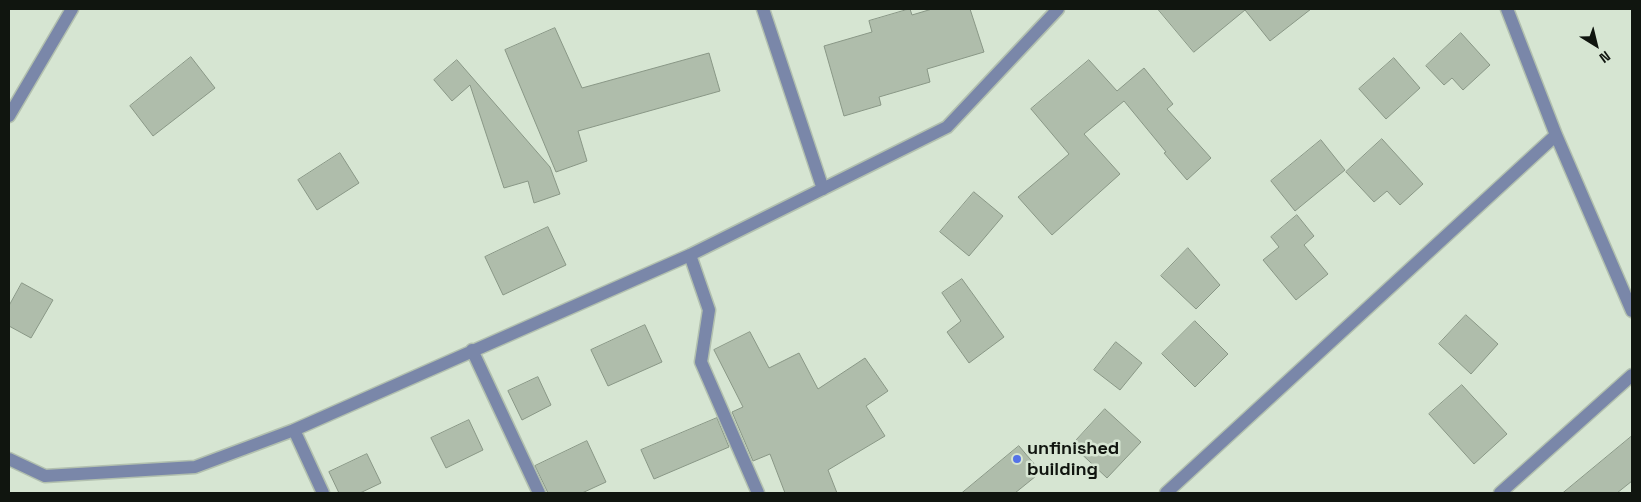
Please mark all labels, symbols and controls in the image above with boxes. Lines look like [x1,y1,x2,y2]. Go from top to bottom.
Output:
north arrow [1571,20,1621,70]
text: N [1596,47,1614,67]
place label: unfinished building [1027,438,1119,480]
marker: unfinished building [1011,453,1023,465]

